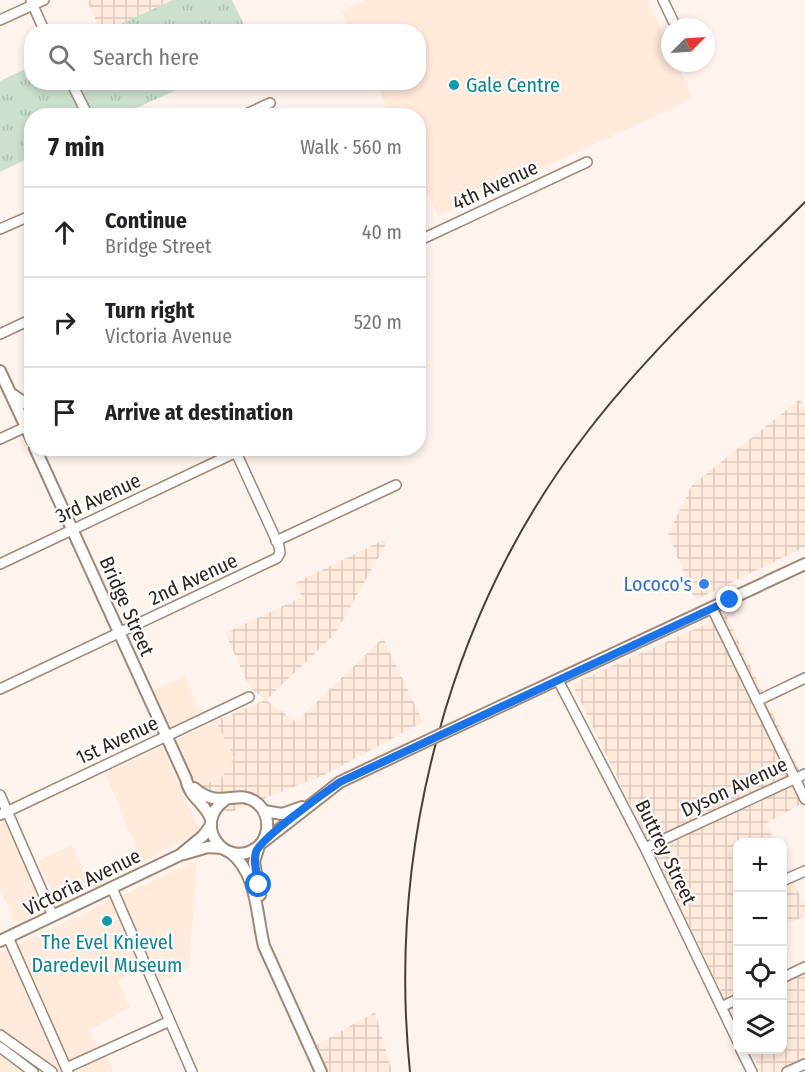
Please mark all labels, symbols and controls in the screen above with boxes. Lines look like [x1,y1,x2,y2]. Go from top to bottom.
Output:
north arrow [661,18,715,72]
search box [24,24,426,90]
icon: search [45,41,78,74]
text: Search here [93,44,199,71]
place label: Gale Centre [466,73,560,97]
marker: Gale Centre [447,78,461,92]
text: 7 min [48,132,105,163]
text: Walk · 560 m [300,135,402,159]
street label: 4th Avenue [448,155,542,215]
text: Continue [105,207,187,234]
icon: ahead [48,216,81,249]
text: 40 m [362,220,402,244]
text: Bridge Street [105,234,212,258]
text: Turn right [105,297,194,324]
icon: right [48,306,81,339]
text: 520 m [354,310,402,334]
text: Victoria Avenue [105,324,232,348]
icon: arrive [48,396,81,429]
text: Arrive at destination [105,399,293,426]
street label: 3rd Avenue [52,468,144,528]
street label: 2nd Avenue [145,548,241,610]
street label: Bridge Street [94,552,160,660]
place label: Lococo's [623,572,692,596]
marker: Lococo's [697,577,711,591]
route end [716,586,742,612]
street label: 1st Avenue [72,711,162,769]
street label: Dyson Avenue [677,752,791,822]
street label: Buttrey Street [630,796,702,909]
map controls [733,838,787,1054]
button: + [733,838,787,892]
street label: Victoria Avenue [20,843,144,921]
route start [245,871,271,897]
button: − [733,892,787,946]
marker: The Evel Knievel Daredevil Museum [100,914,114,928]
place label: The Evel Knievel Daredevil Museum [32,930,182,977]
button: locate [733,946,787,1000]
button: layers [733,1000,787,1054]

